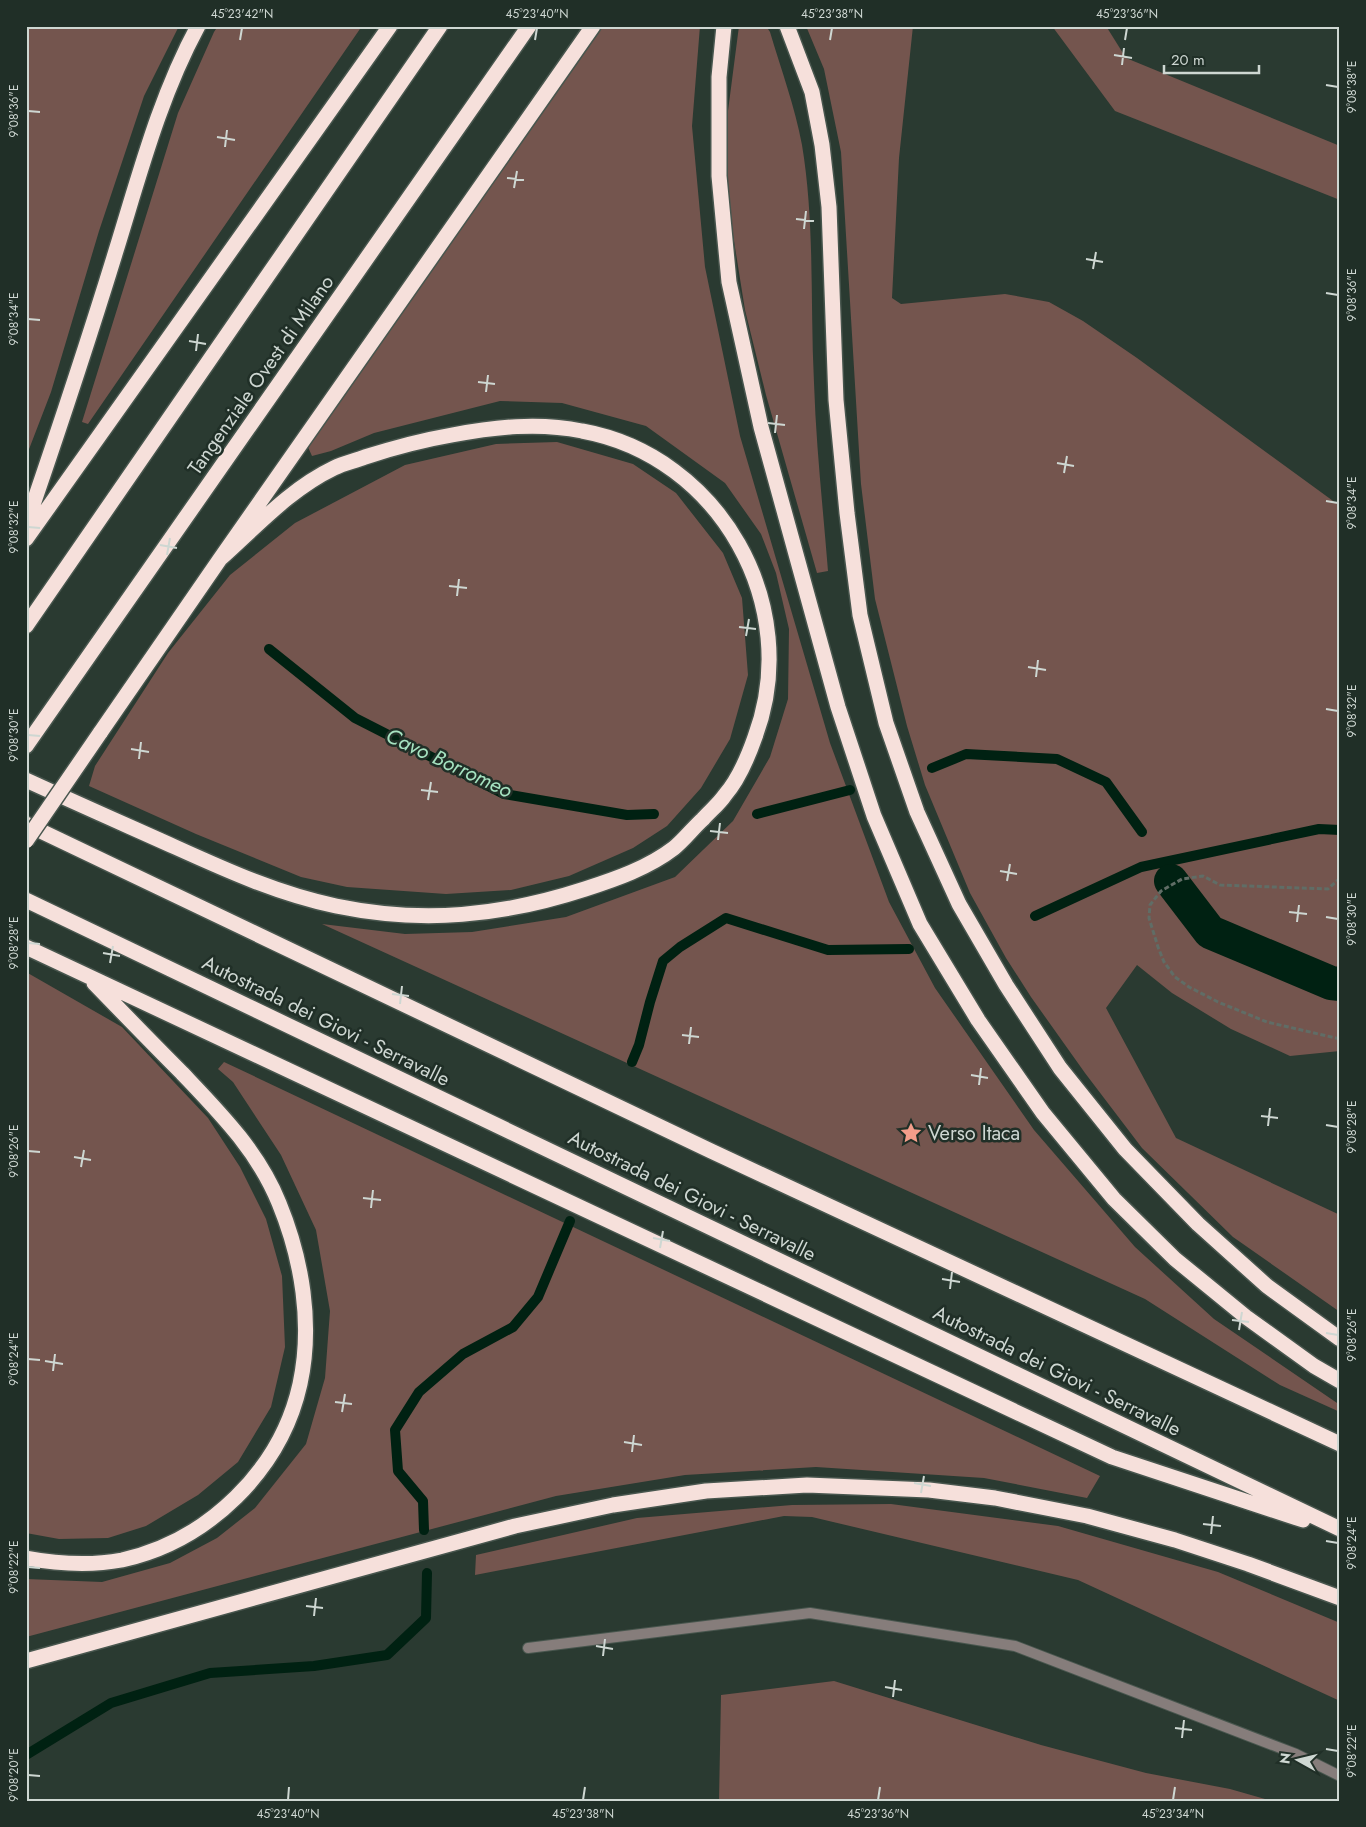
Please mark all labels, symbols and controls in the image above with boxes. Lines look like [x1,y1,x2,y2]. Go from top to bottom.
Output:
text: 45°23'42"N [211,5,273,23]
text: 45°23'40"N [506,5,568,23]
text: 45°23'38"N [801,5,863,23]
text: 45°23'36"N [1096,5,1158,23]
scale bar [1164,42,1258,74]
text: 20 m [1171,49,1205,71]
text: 9°08'38"E [1343,61,1361,113]
text: 9°08'36"E [5,84,23,138]
text: 9°08'36"E [1343,268,1361,322]
street label: Tangenziale Ovest di Milano [181,269,341,481]
text: 9°08'34"E [5,292,23,346]
text: 9°08'34"E [1343,476,1361,530]
text: 9°08'32"E [5,501,23,553]
text: 9°08'32"E [1343,685,1361,737]
text: 9°08'30"E [5,708,23,762]
water label: Cavo Borromeo [381,721,517,805]
text: 9°08'30"E [1343,892,1361,946]
text: 9°08'28"E [5,917,23,969]
street label: Autostrada dei Giovi - Serravalle [197,948,455,1094]
text: 9°08'28"E [1343,1101,1361,1153]
place label: Verso Itaca [928,1119,1020,1148]
place icon: Verso Itaca [898,1120,924,1146]
street label: Autostrada dei Giovi - Serravalle [563,1123,821,1269]
text: 9°08'26"E [5,1124,23,1178]
street label: Autostrada dei Giovi - Serravalle [928,1298,1186,1444]
text: 9°08'26"E [1343,1308,1361,1362]
text: 9°08'24"E [5,1332,23,1386]
text: 9°08'24"E [1343,1516,1361,1570]
text: 9°08'22"E [5,1540,23,1594]
text: 9°08'22"E [1343,1724,1361,1778]
north arrow [1274,1734,1324,1784]
text: 9°08'20"E [5,1748,23,1802]
text: N [1274,1751,1296,1765]
text: 45°23'40"N [257,1805,319,1823]
text: 45°23'38"N [552,1805,614,1823]
text: 45°23'36"N [847,1805,909,1823]
text: 45°23'34"N [1142,1805,1204,1823]

